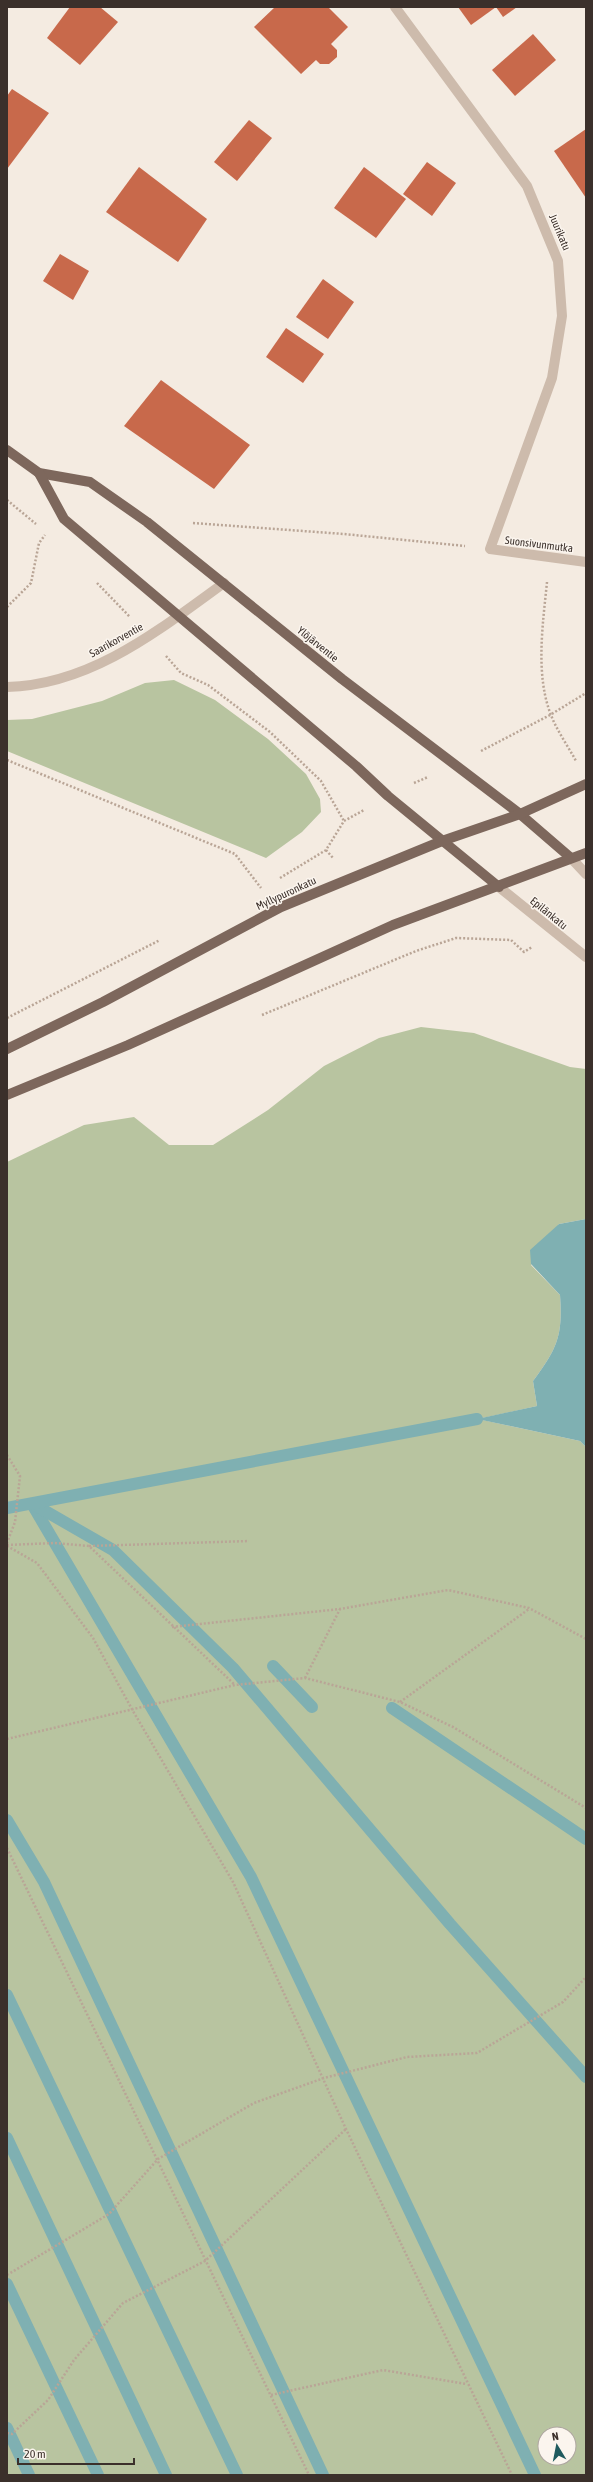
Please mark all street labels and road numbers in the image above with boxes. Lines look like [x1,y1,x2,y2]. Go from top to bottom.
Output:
street label: Juurikatu [547,212,573,252]
street label: Suonsivunmutka [504,534,574,554]
street label: Saarikorventie [87,620,145,660]
street label: Ylöjärventie [295,624,341,664]
street label: Myllypuronkatu [254,874,318,912]
street label: Epilänkatu [528,894,570,932]

